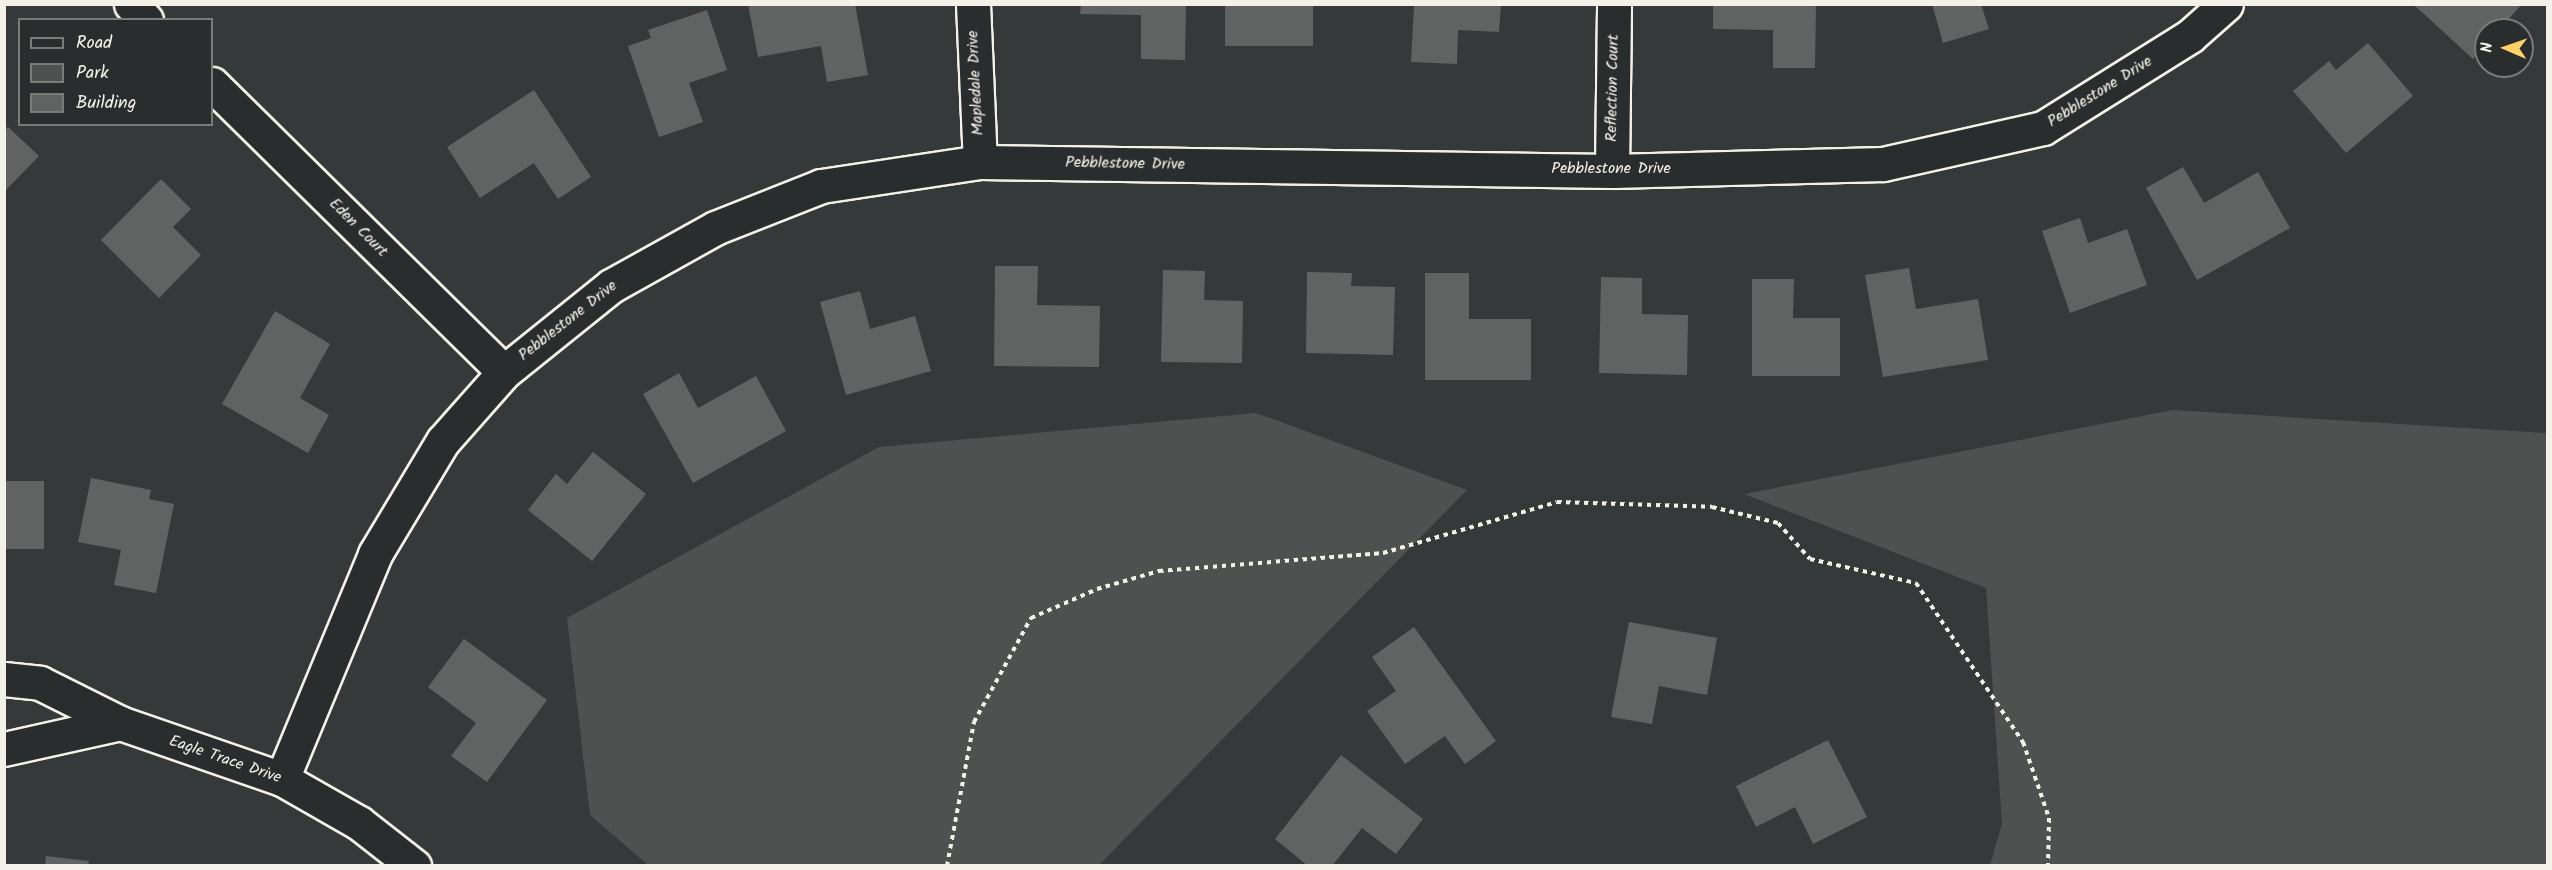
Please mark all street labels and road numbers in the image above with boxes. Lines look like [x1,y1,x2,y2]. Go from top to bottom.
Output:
street label: Mapledale Drive [964,30,988,136]
street label: Reflection Court [1602,34,1624,142]
street label: Pebblestone Drive [2044,52,2156,132]
street label: Pebblestone Drive [1065,153,1185,175]
street label: Pebblestone Drive [1551,159,1671,179]
street label: Eden Court [325,195,391,261]
street label: Pebblestone Drive [515,277,621,365]
street label: Eagle Trace Drive [166,732,284,788]

